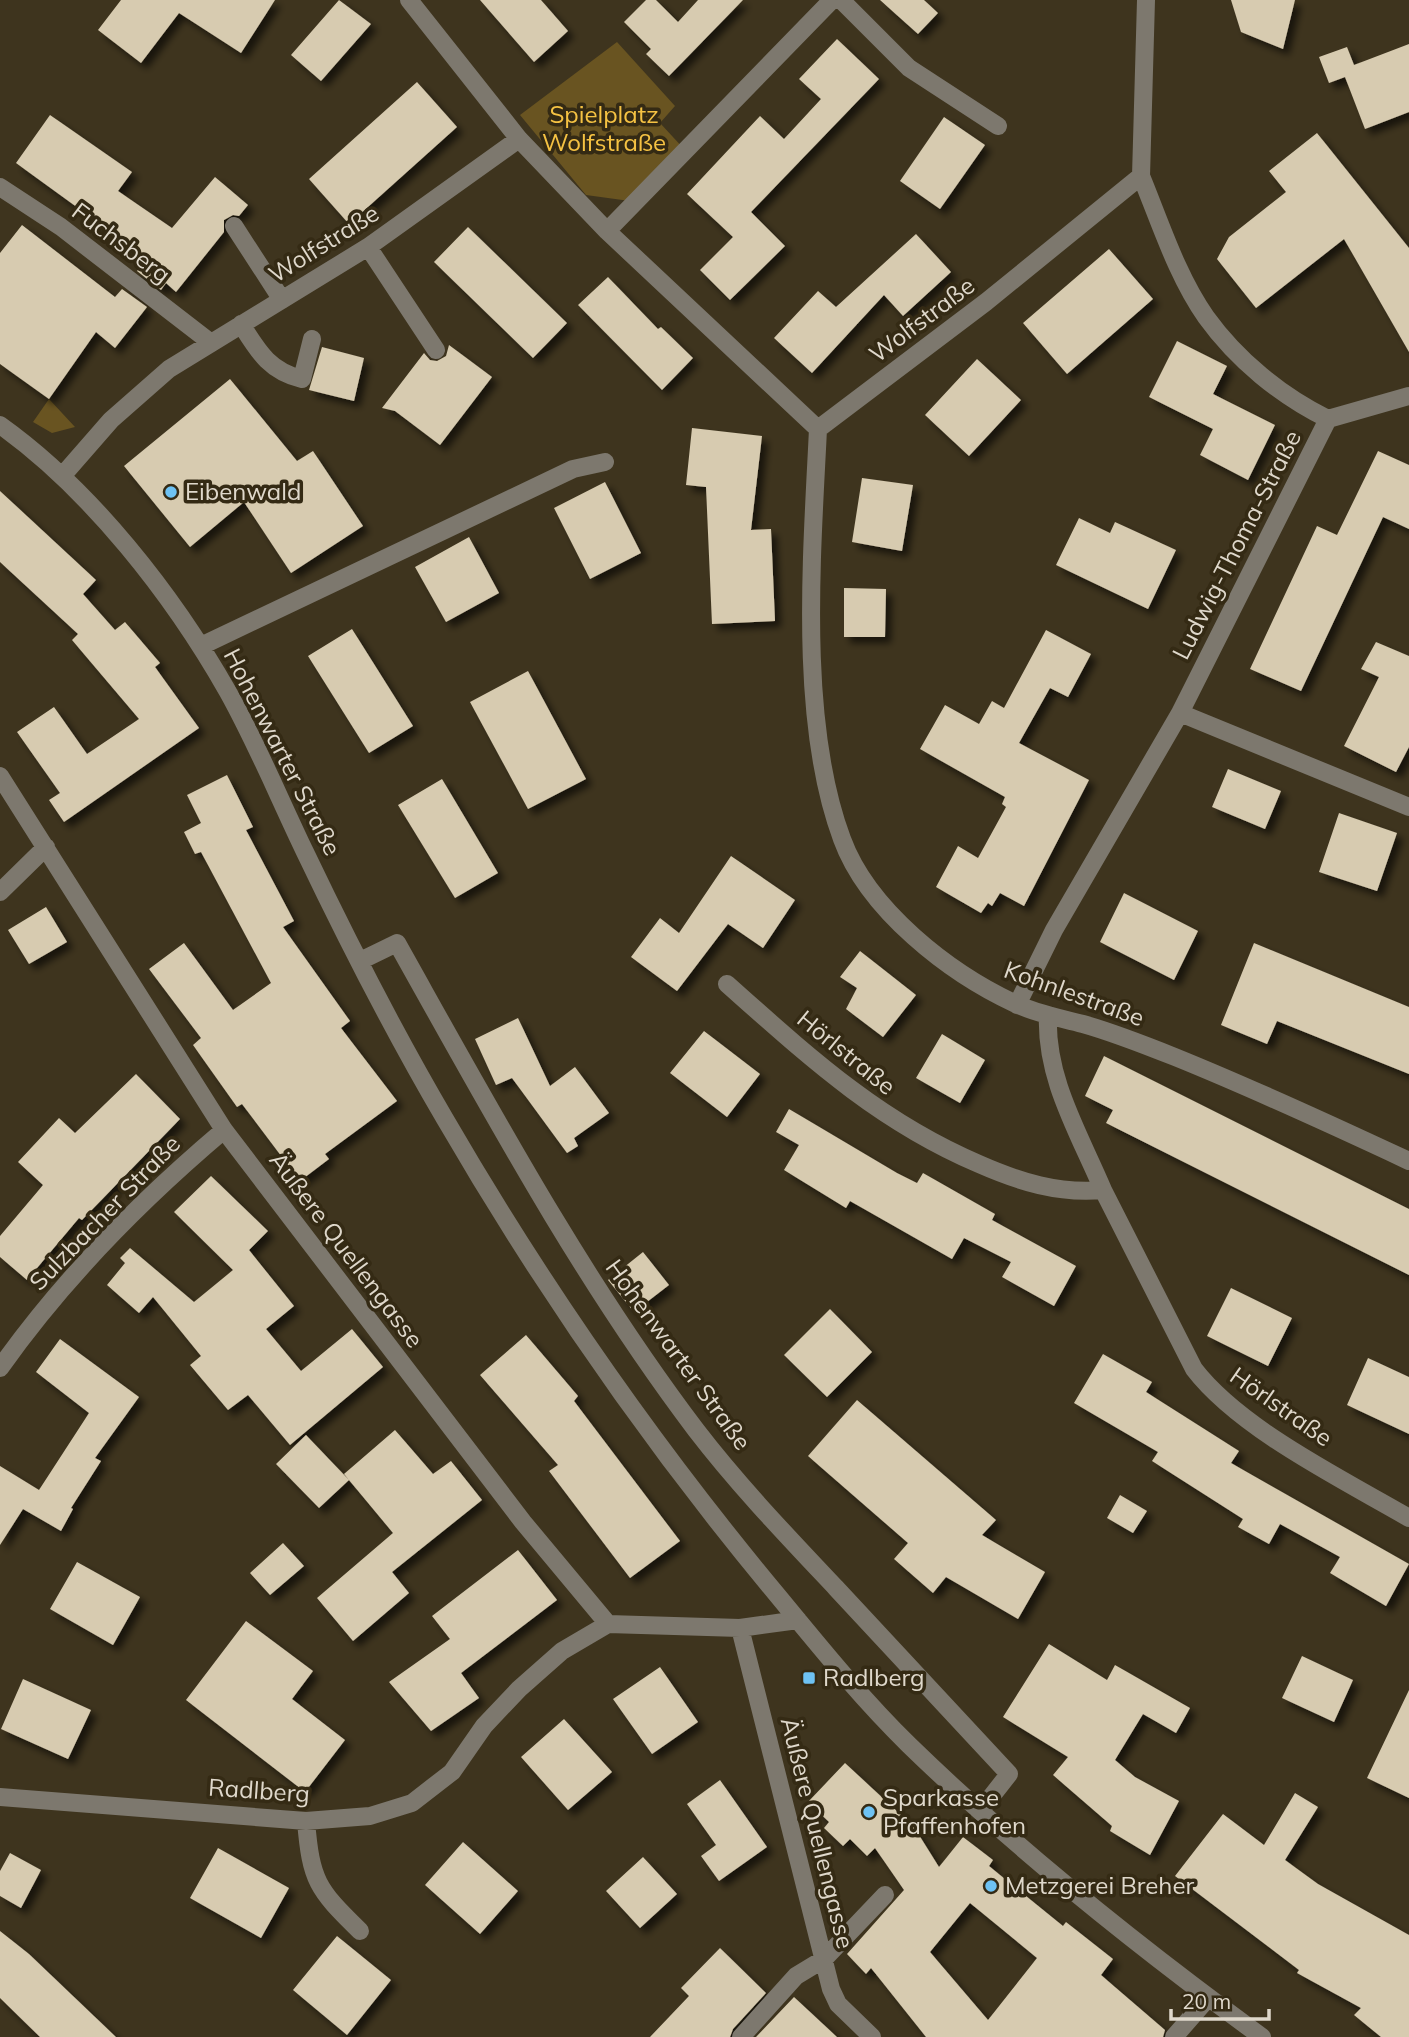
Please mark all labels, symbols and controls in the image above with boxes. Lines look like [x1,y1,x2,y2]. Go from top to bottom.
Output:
park label: Spielplatz Wolfstraße [542,99,666,157]
street label: Fuchsberg [66,195,177,289]
street label: Wolfstraße [263,198,384,289]
street label: Wolfstraße [863,270,980,369]
street label: Ludwig-Thoma-Straße [1165,425,1307,664]
place label: Eibenwald [185,476,301,506]
marker: Eibenwald [163,484,179,500]
street label: Hohenwarter Straße [218,643,348,860]
street label: Kohnlestraße [1000,954,1149,1032]
street label: Hörlstraße [791,1003,902,1101]
street label: Sulzbacher Straße [23,1128,186,1296]
street label: Äußere Quellengasse [263,1146,430,1353]
street label: Hohenwarter Straße [600,1253,758,1456]
street label: Hörlstraße [1225,1360,1338,1452]
place label: Radlberg [823,1662,925,1692]
marker: Radlberg [801,1670,817,1686]
street label: Äußere Quellengasse [775,1714,861,1952]
street label: Radlberg [207,1771,311,1809]
place label: Sparkasse Pfaffenhofen [883,1782,1026,1840]
marker: Sparkasse Pfaffenhofen [861,1804,877,1820]
place label: Metzgerei Breher [1005,1870,1194,1900]
marker: Metzgerei Breher [983,1878,999,1894]
scale bar [1171,1978,1269,2022]
text: 20 m [1182,1988,1231,2014]

